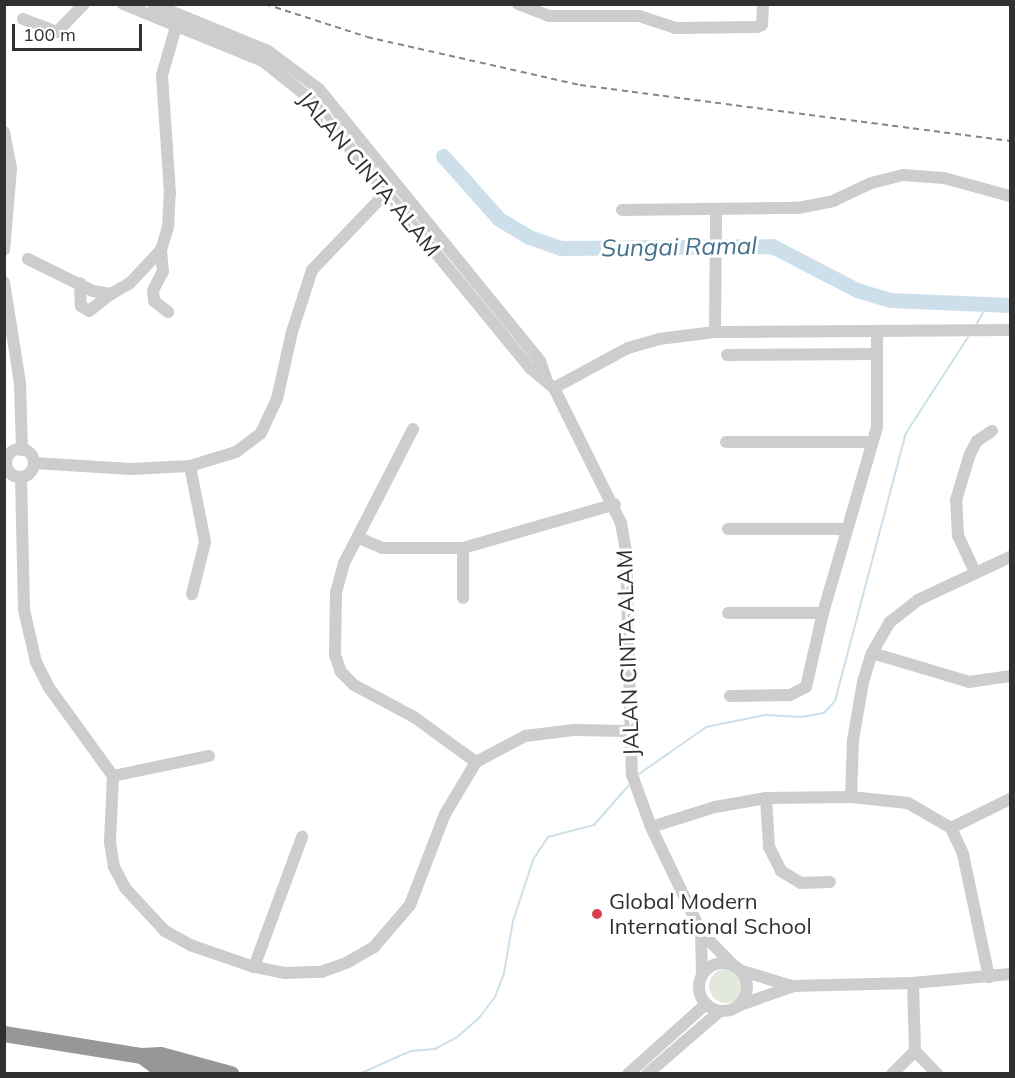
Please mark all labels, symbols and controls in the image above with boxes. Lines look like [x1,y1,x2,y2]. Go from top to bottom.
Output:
scale bar [15,12,146,50]
text: 100 m [23,23,76,46]
street label: JALAN CINTA ALAM [292,86,446,262]
water label: Sungai Ramal [601,231,757,263]
street label: JALAN CINTA ALAM [611,549,645,757]
place label: Global Modern International School [609,888,812,939]
marker: Global Modern International School [590,907,604,921]

